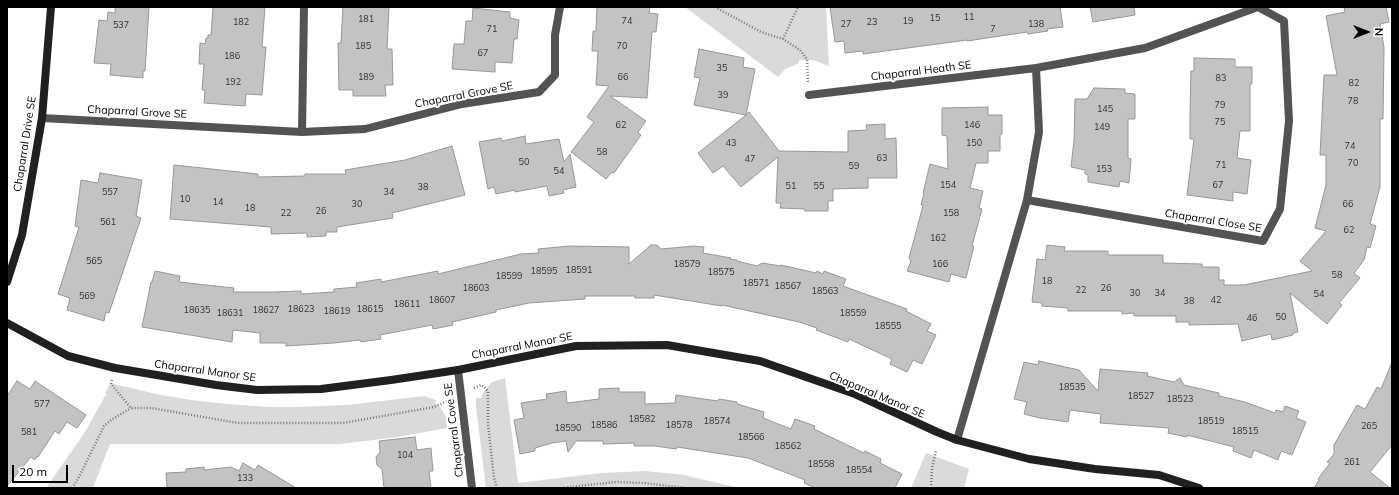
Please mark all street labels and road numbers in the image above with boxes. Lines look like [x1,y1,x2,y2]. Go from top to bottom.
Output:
street label: Chaparral Heath SE [870,58,972,84]
street label: Chaparral Grove SE [414,79,514,111]
street label: Chaparral Drive SE [11,95,39,193]
street label: Chaparral Grove SE [87,103,187,121]
street label: Chaparral Close SE [1164,207,1262,235]
street label: Chaparral Manor SE [470,330,574,362]
street label: Chaparral Manor SE [153,357,257,385]
street label: Chaparral Manor SE [827,369,927,421]
street label: Chaparral Cove SE [442,382,466,478]

